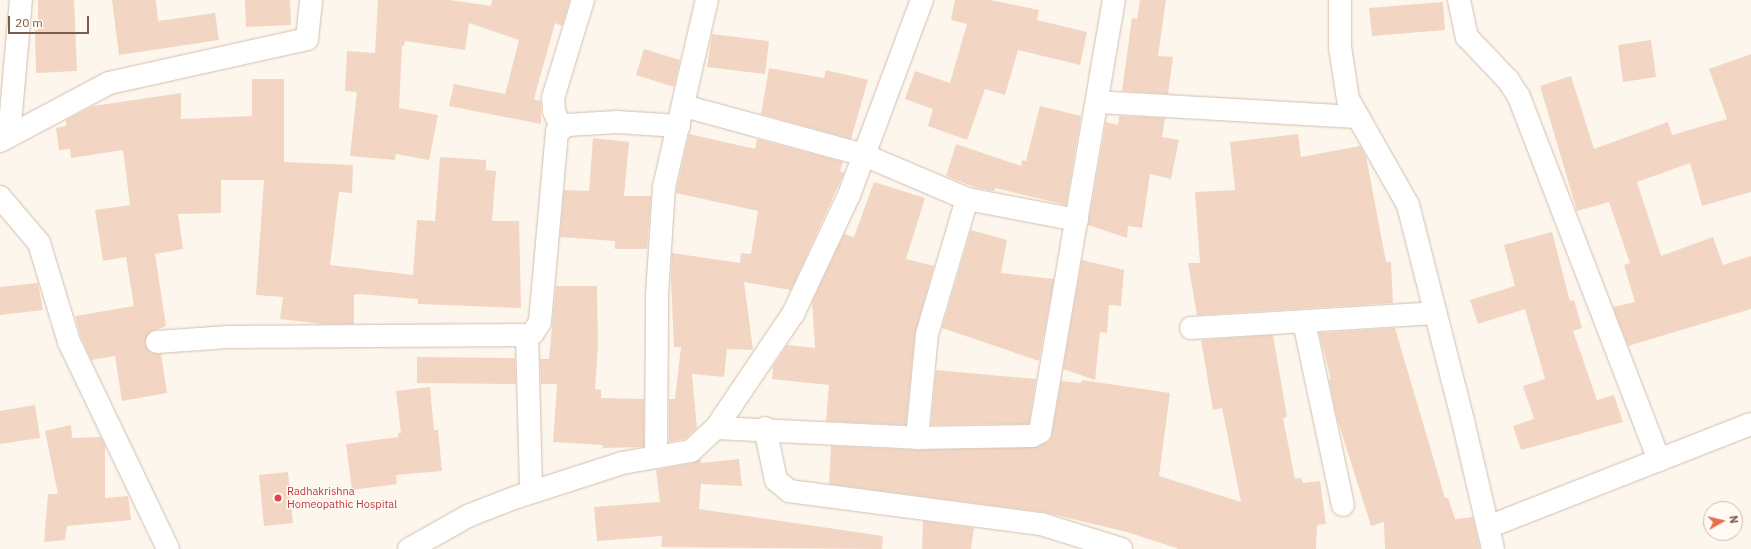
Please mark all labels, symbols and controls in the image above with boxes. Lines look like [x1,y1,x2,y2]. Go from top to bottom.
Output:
scale bar [10,8,91,34]
text: 20 m [15,15,43,30]
place label: Radhakrishna Homeopathic Hospital [287,485,397,511]
marker: Radhakrishna Homeopathic Hospital [272,492,284,504]
north arrow [1703,501,1743,541]
text: N [1726,515,1741,524]

